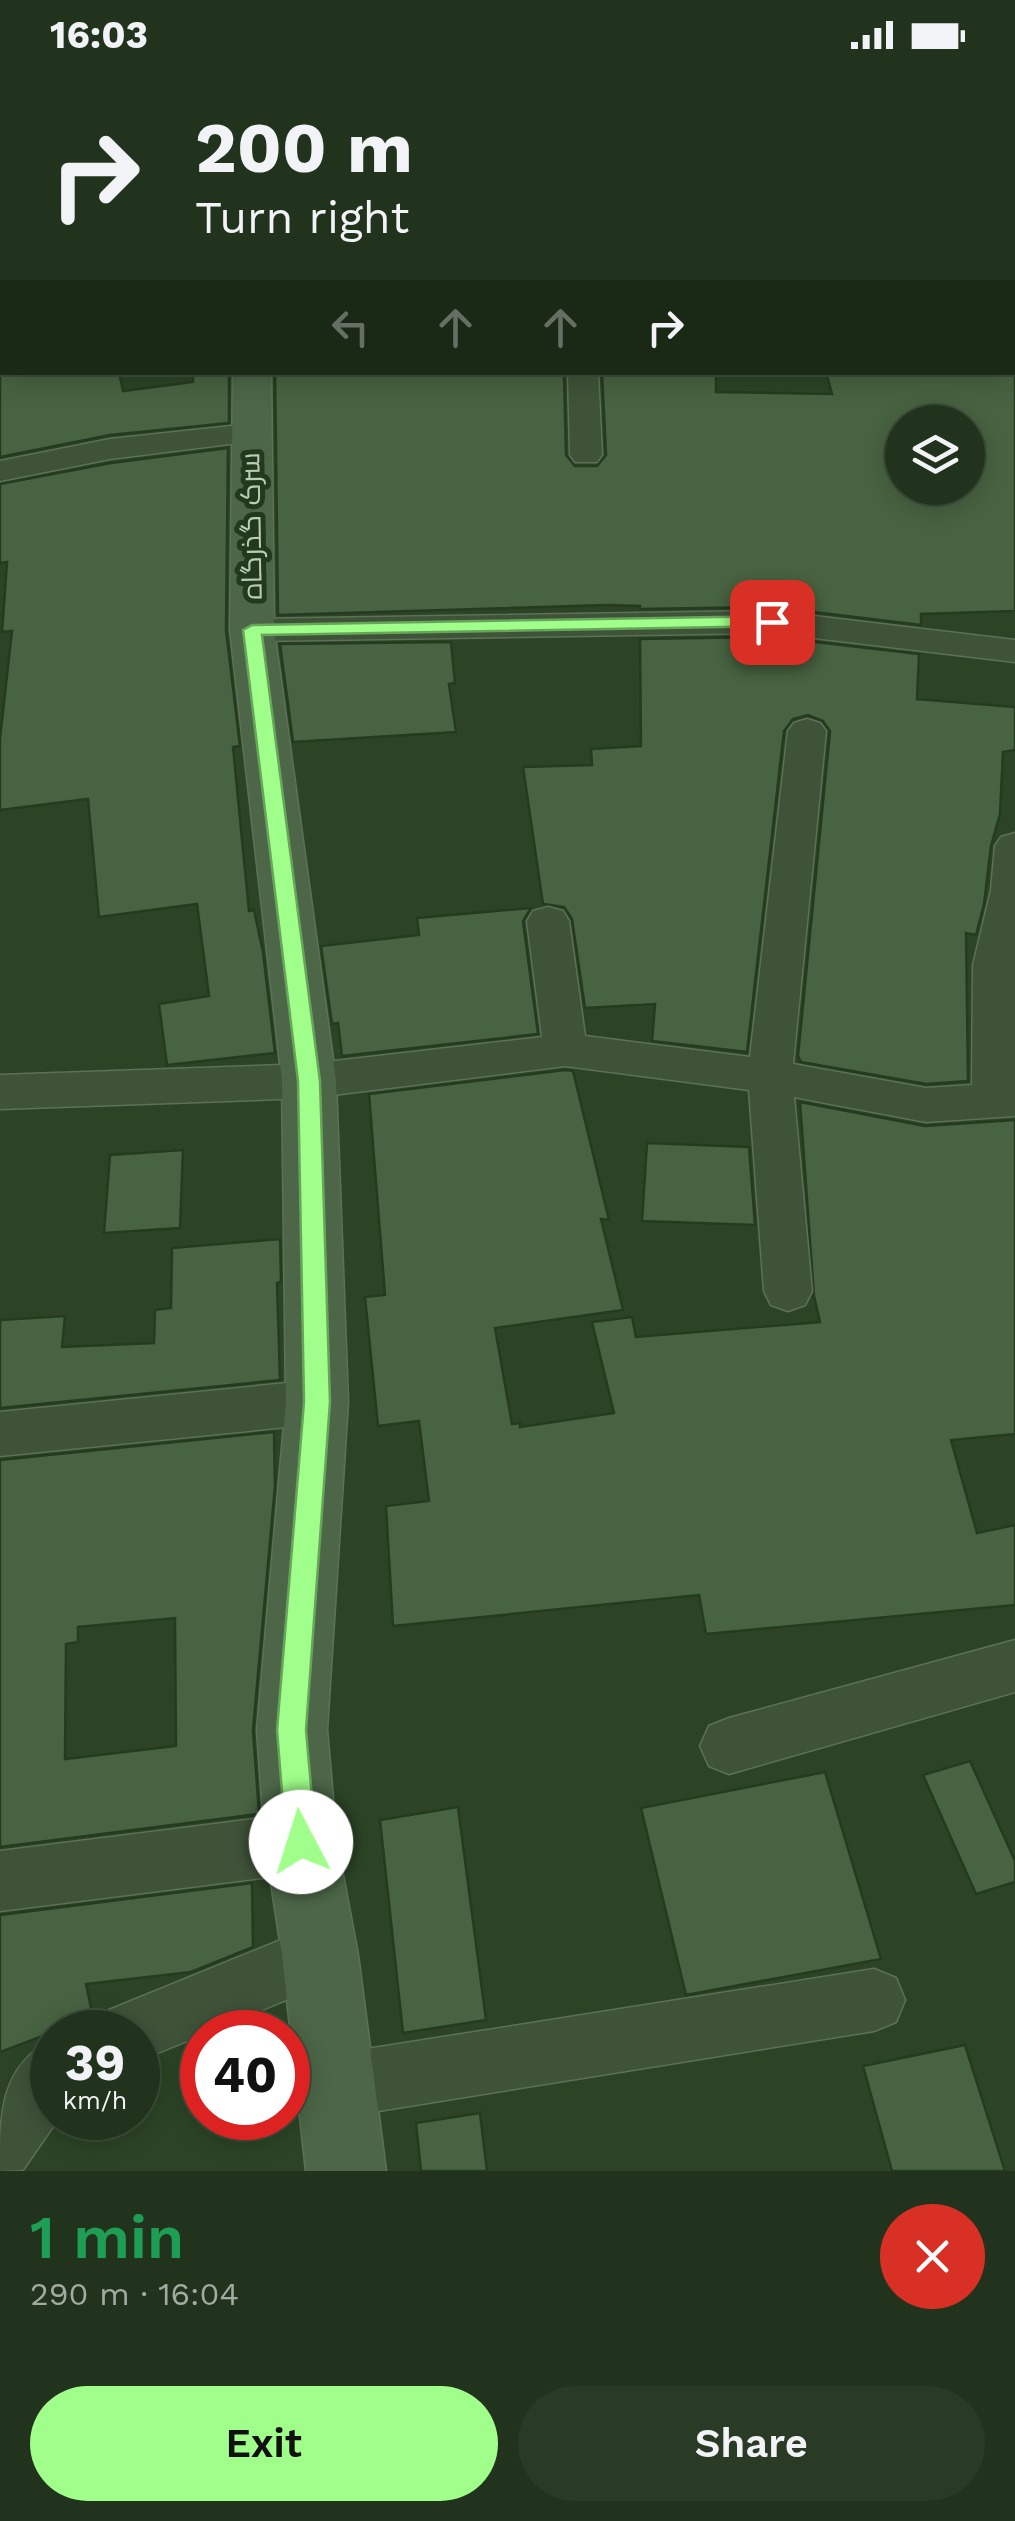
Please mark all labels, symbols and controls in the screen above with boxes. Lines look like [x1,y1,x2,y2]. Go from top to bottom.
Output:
text: 16:03 [50,13,148,57]
text: 200 m [195,107,413,189]
icon: right [30,110,160,240]
text: Turn right [195,191,409,244]
icon: left [323,300,378,355]
icon: ahead [428,300,483,355]
icon: ahead [533,300,588,355]
icon: right [638,300,693,355]
map controls [885,405,985,505]
button: layers [885,405,985,505]
street label: سرک گذرگاه [233,452,269,600]
pin [730,580,815,665]
icon: arrive [745,595,800,650]
position arrow [249,1790,353,1894]
speed limit sign: 40 [180,2010,310,2140]
text: 39 [65,2033,125,2092]
text: km/h [63,2086,127,2115]
text: 1 min [30,2202,184,2273]
button: close [880,2204,985,2309]
text: 290 m · 16:04 [30,2275,239,2313]
button: Exit [30,2386,498,2501]
button: Share [518,2386,985,2501]

